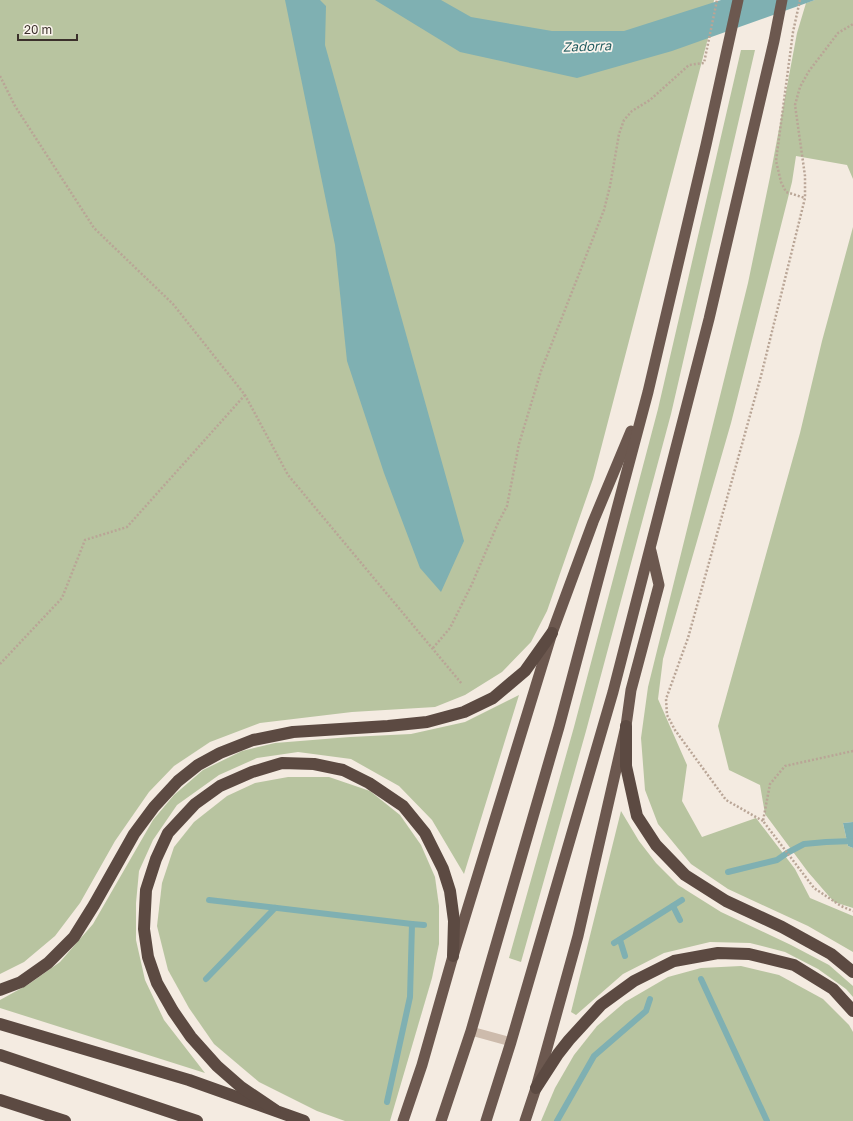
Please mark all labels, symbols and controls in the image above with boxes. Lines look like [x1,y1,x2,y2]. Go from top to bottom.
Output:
scale bar [18,16,77,42]
text: 20 m [24,22,52,37]
water label: Zadorra [563,37,612,55]

